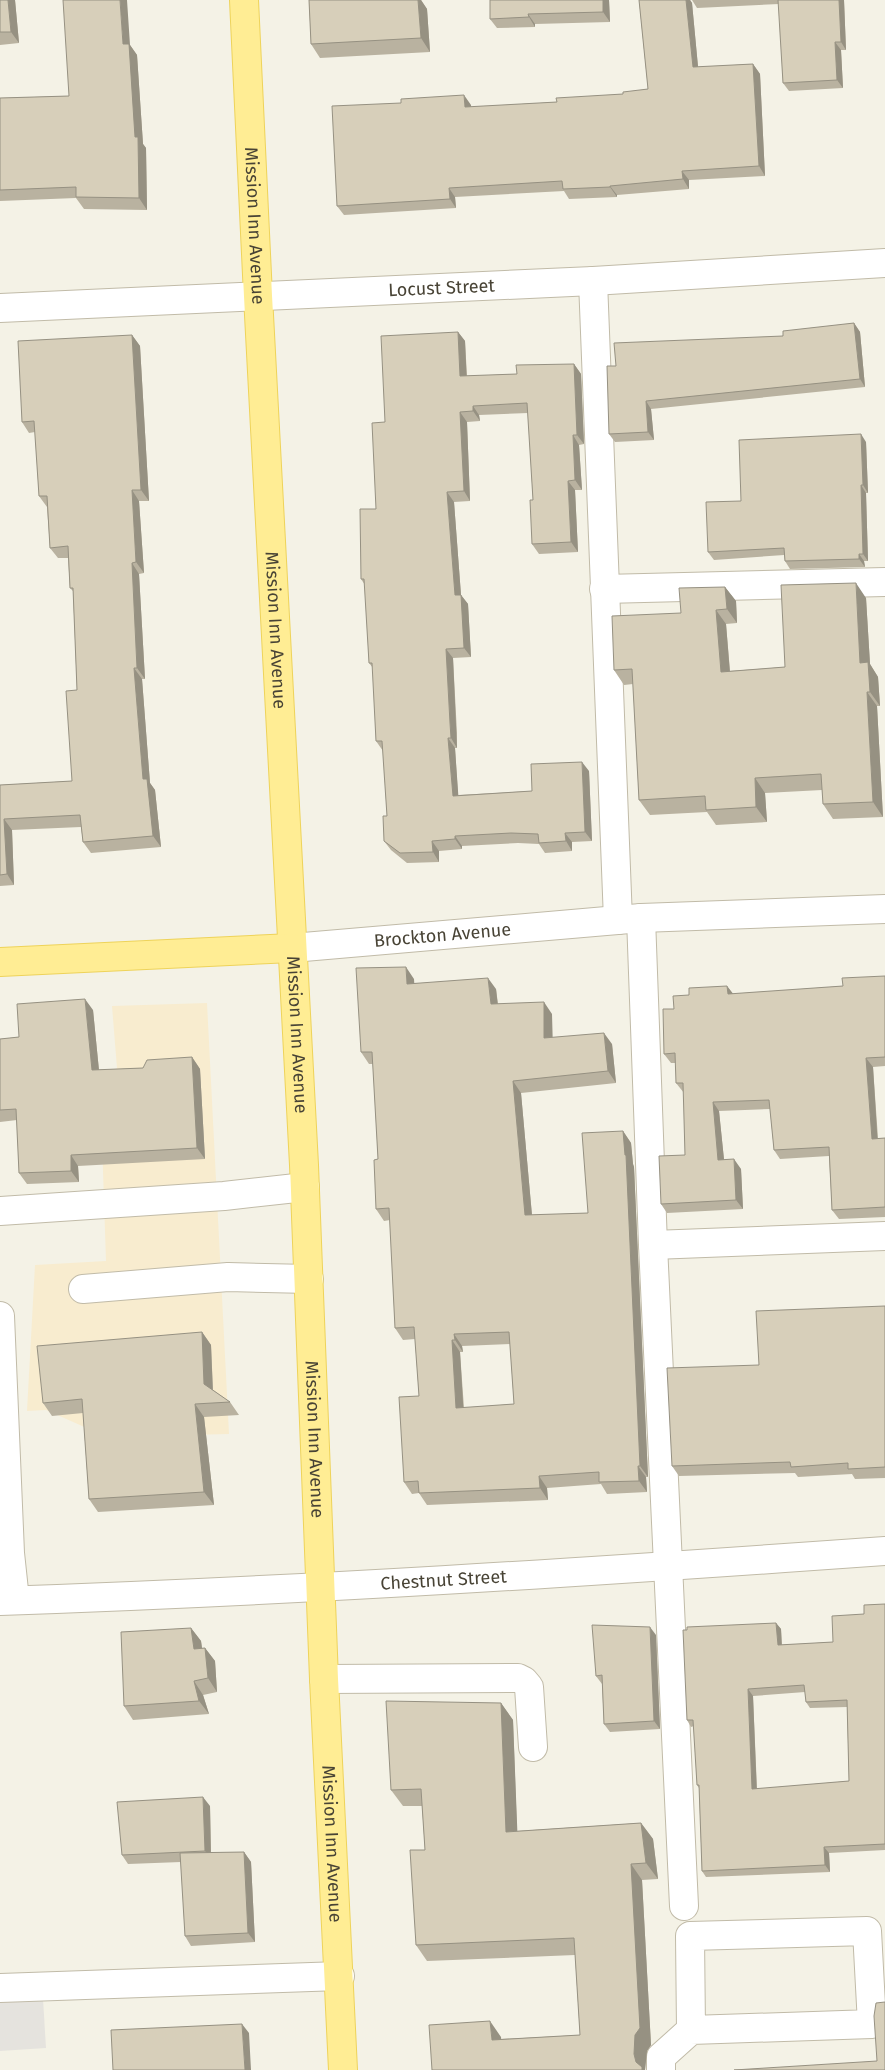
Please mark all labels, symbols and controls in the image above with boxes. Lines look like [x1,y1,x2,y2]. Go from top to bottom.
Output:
street label: Mission Inn Avenue [240,146,269,305]
street label: Locust Street [388,274,496,301]
street label: Mission Inn Avenue [261,551,291,710]
street label: Brockton Avenue [373,918,512,952]
street label: Mission Inn Avenue [282,955,312,1114]
street label: Mission Inn Avenue [301,1360,329,1518]
street label: Chestnut Street [380,1565,508,1595]
street label: Mission Inn Avenue [317,1765,347,1923]

